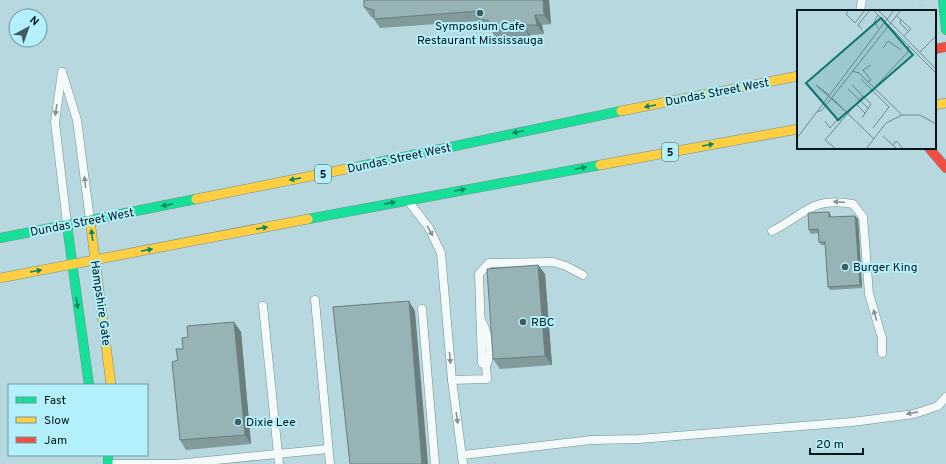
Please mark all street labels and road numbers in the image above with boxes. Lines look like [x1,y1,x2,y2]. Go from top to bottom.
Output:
street label: Dundas Street West [664,75,770,111]
street label: Dundas Street West [346,140,452,178]
road number: 5 [662,143,678,161]
road number: 5 [315,165,331,183]
street label: Dundas Street West [29,205,135,241]
street label: Hampshire Gate [86,260,114,347]

